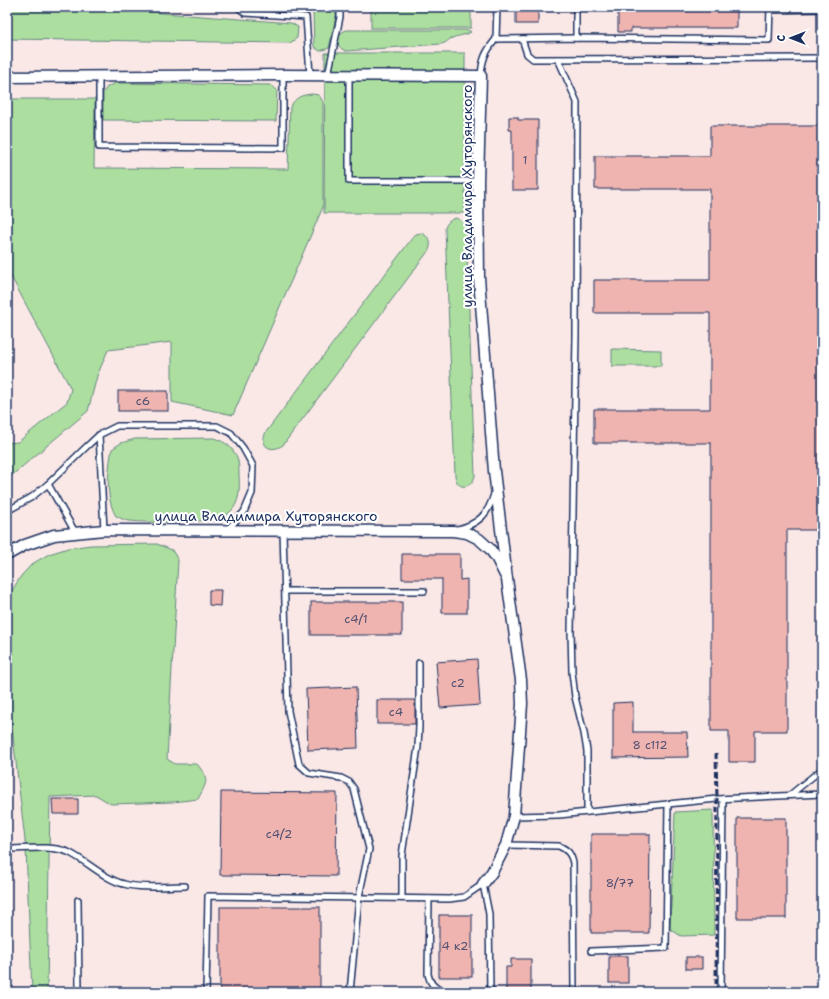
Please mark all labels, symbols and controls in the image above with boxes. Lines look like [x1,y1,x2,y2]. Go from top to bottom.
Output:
north arrow [771,18,811,58]
text: С [774,34,789,41]
street label: улица Владимира Хуторянского [458,85,476,307]
house number: 1 [522,152,528,168]
house number: с6 [136,393,150,409]
street label: улица Владимира Хуторянского [155,507,377,525]
house number: с4/1 [344,611,368,627]
house number: с2 [451,675,465,691]
house number: с4 [389,704,403,720]
house number: 8 с112 [632,737,668,753]
house number: с4/2 [266,826,292,842]
house number: 8/77 [606,875,634,891]
house number: 4 к2 [442,938,468,954]

